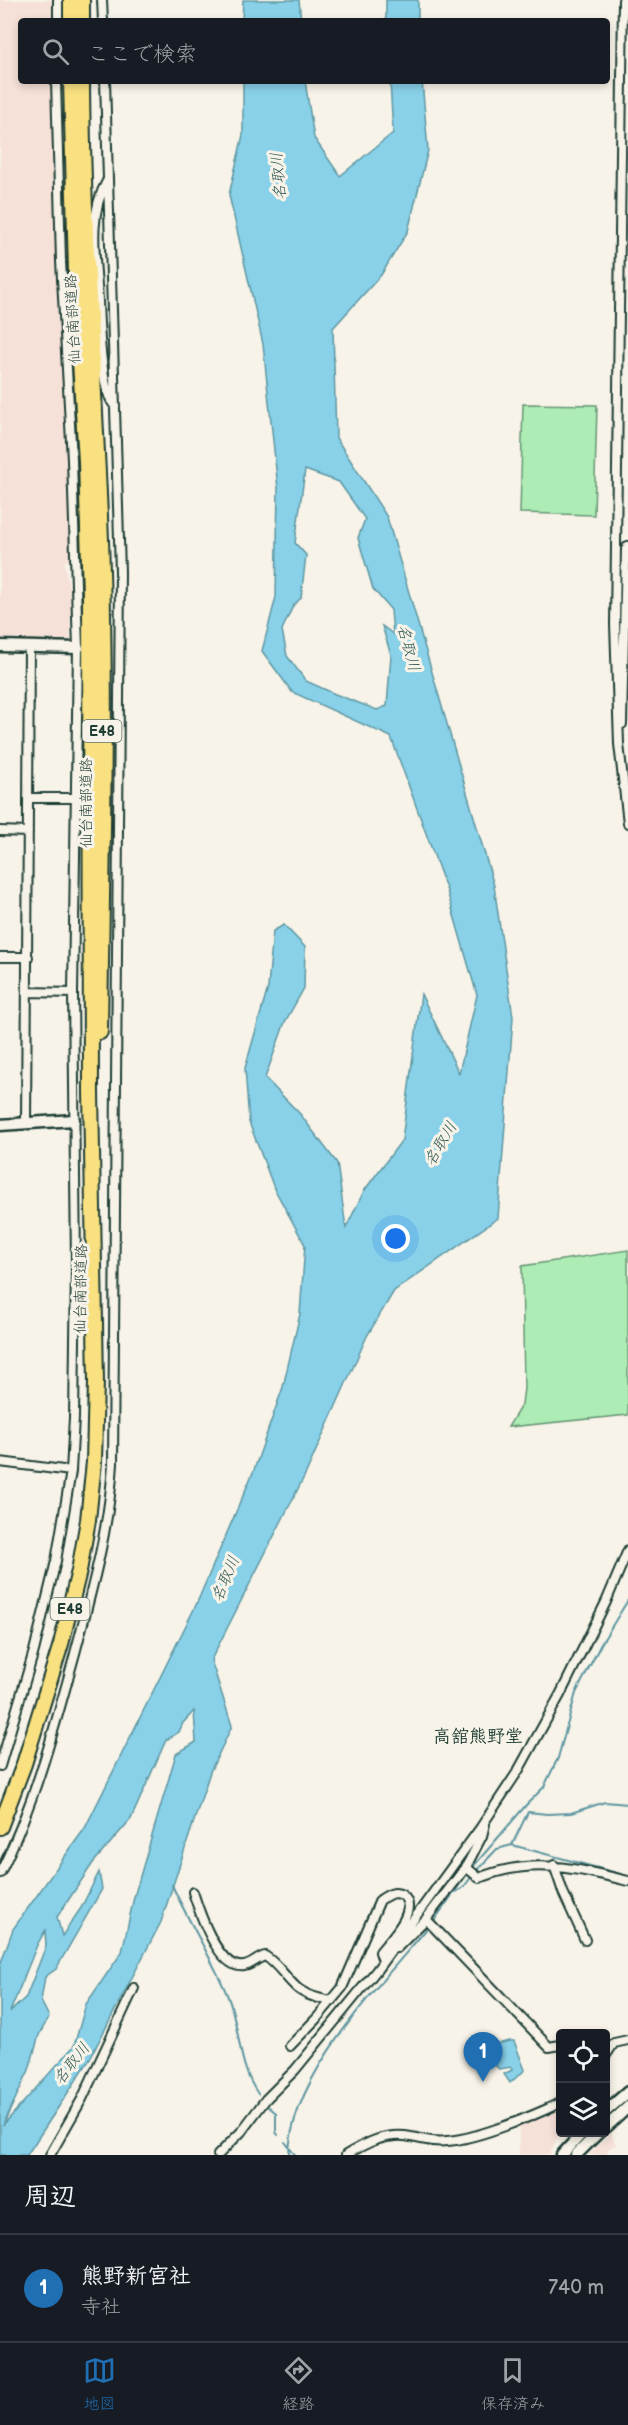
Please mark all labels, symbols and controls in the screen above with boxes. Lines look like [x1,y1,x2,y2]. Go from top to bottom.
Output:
search box [18,18,610,84]
icon: search [39,35,72,68]
text: ここで検索 [87,41,197,68]
water label: 名取川 [267,151,291,201]
street label: 仙台南部道路 [61,274,85,364]
water label: 名取川 [393,622,423,674]
road number: E48 [82,720,122,742]
street label: 仙台南部道路 [77,758,96,848]
water label: 名取川 [420,1119,462,1169]
your location [381,1224,410,1253]
street label: 仙台南部道路 [71,1244,91,1334]
water label: 名取川 [208,1553,244,1605]
road number: E48 [50,1598,90,1620]
district label: 高舘熊野堂 [433,1726,523,1747]
map controls [556,2029,610,2137]
button: locate [556,2029,610,2083]
pin: 1 [464,2032,502,2082]
water label: 名取川 [50,2039,94,2089]
button: layers [556,2083,610,2137]
text: 周辺 [24,2182,76,2213]
text: 熊野新宮社 [81,2263,191,2290]
text: 1 [39,2276,48,2300]
text: 740 m [548,2276,604,2300]
text: 寺社 [81,2295,121,2319]
tab: 地図 [83,2354,116,2414]
tab: 経路 [282,2354,315,2414]
tab: 保存済み [481,2354,545,2414]

